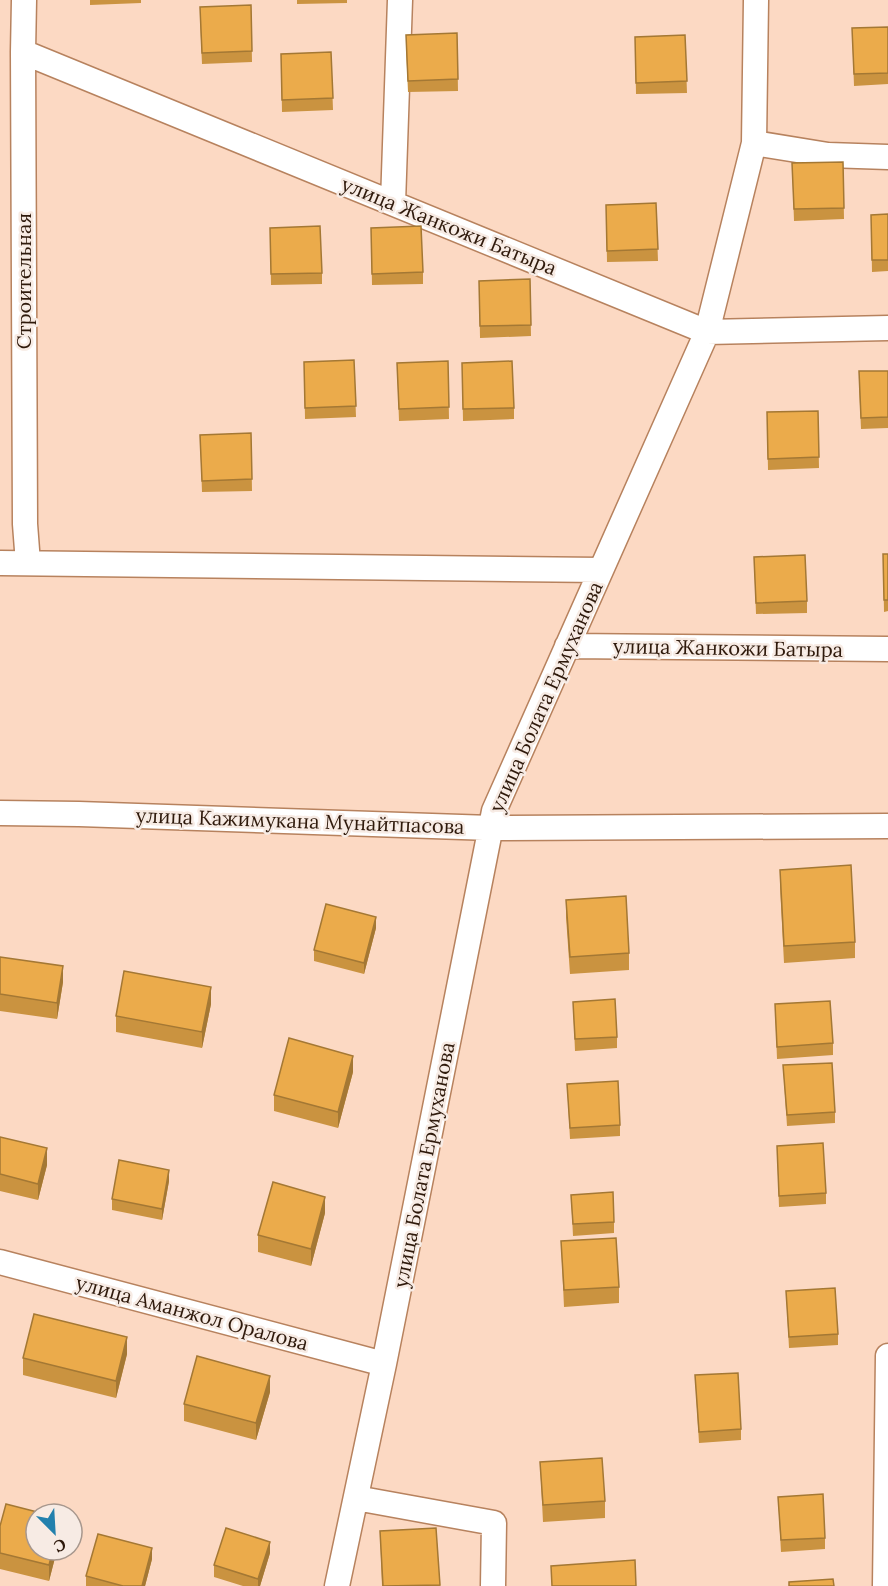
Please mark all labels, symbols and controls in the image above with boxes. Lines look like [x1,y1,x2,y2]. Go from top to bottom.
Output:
street label: улица Жанкожи Батыра [338,171,561,280]
street label: Строительная [11,213,36,349]
street label: улица Болата Ермуханова [483,577,608,816]
street label: улица Жанкожи Батыра [613,633,843,662]
street label: улица Кажимукана Мунайтпасова [135,802,465,839]
street label: улица Болата Ермуханова [387,1040,460,1290]
street label: улица Аманжол Оралова [73,1269,311,1356]
north arrow [24,1502,84,1562]
text: С [51,1534,69,1557]

